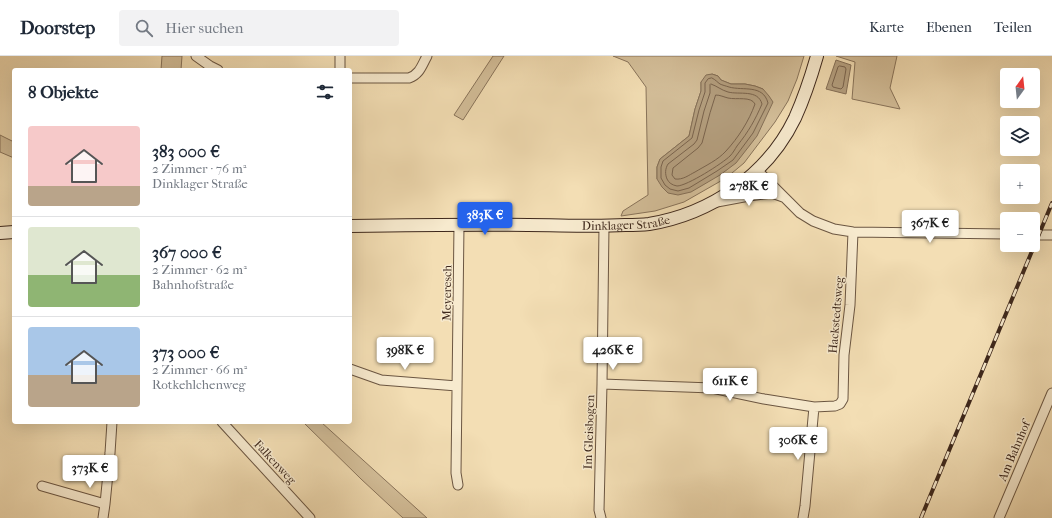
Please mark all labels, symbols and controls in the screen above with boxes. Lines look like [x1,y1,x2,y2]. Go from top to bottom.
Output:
search box [119,10,399,46]
text: Doorstep [20,17,95,39]
icon: search [133,17,155,39]
text: Hier suchen [165,19,243,37]
text: Karte [869,19,904,36]
text: Ebenen [926,19,972,36]
text: Teilen [994,19,1032,36]
north arrow [1000,68,1040,108]
map controls [1000,68,1040,252]
icon: filters [314,81,336,103]
text: 8 Objekte [28,82,98,102]
button: layers [1000,116,1040,156]
text: 383 000 € [152,141,220,161]
icon: home [60,142,108,190]
text: 2 Zimmer · 76 m² [152,161,246,176]
button: + [1000,164,1040,204]
pin: 278K € [716,173,782,207]
text: Dinklager Straße [152,176,248,191]
text: 278K € [729,178,769,193]
pin: 383K € [452,202,518,236]
text: 383K € [466,207,504,222]
pin: 367K € [897,210,963,244]
button: − [1000,212,1040,252]
street label: Dinklager Straße [582,213,672,233]
text: 367K € [911,215,949,230]
text: 367 000 € [152,242,222,262]
icon: home [60,243,108,291]
text: 2 Zimmer · 62 m² [152,262,247,277]
street label: Meyeresch [440,265,454,321]
street label: Hackstedtsweg [826,275,846,354]
text: Bahnhofstraße [152,277,234,292]
pin: 398K € [372,337,438,371]
pin: 426K € [580,337,646,371]
text: 373 000 € [152,342,220,362]
text: 398K € [386,342,424,357]
text: 426K € [592,342,634,357]
icon: home [60,343,108,391]
text: 2 Zimmer · 66 m² [152,362,247,377]
pin: 611K € [697,368,763,402]
text: 611K € [712,373,748,388]
text: Rotkehlchenweg [152,377,246,392]
street label: Im Gleisbogen [581,394,597,470]
street label: Am Bahnhof [995,416,1034,484]
pin: 306K € [765,427,831,461]
text: 306K € [778,432,818,447]
street label: Falkenweg [251,437,299,487]
pin: 373K € [57,455,123,489]
text: 373K € [72,460,108,475]

